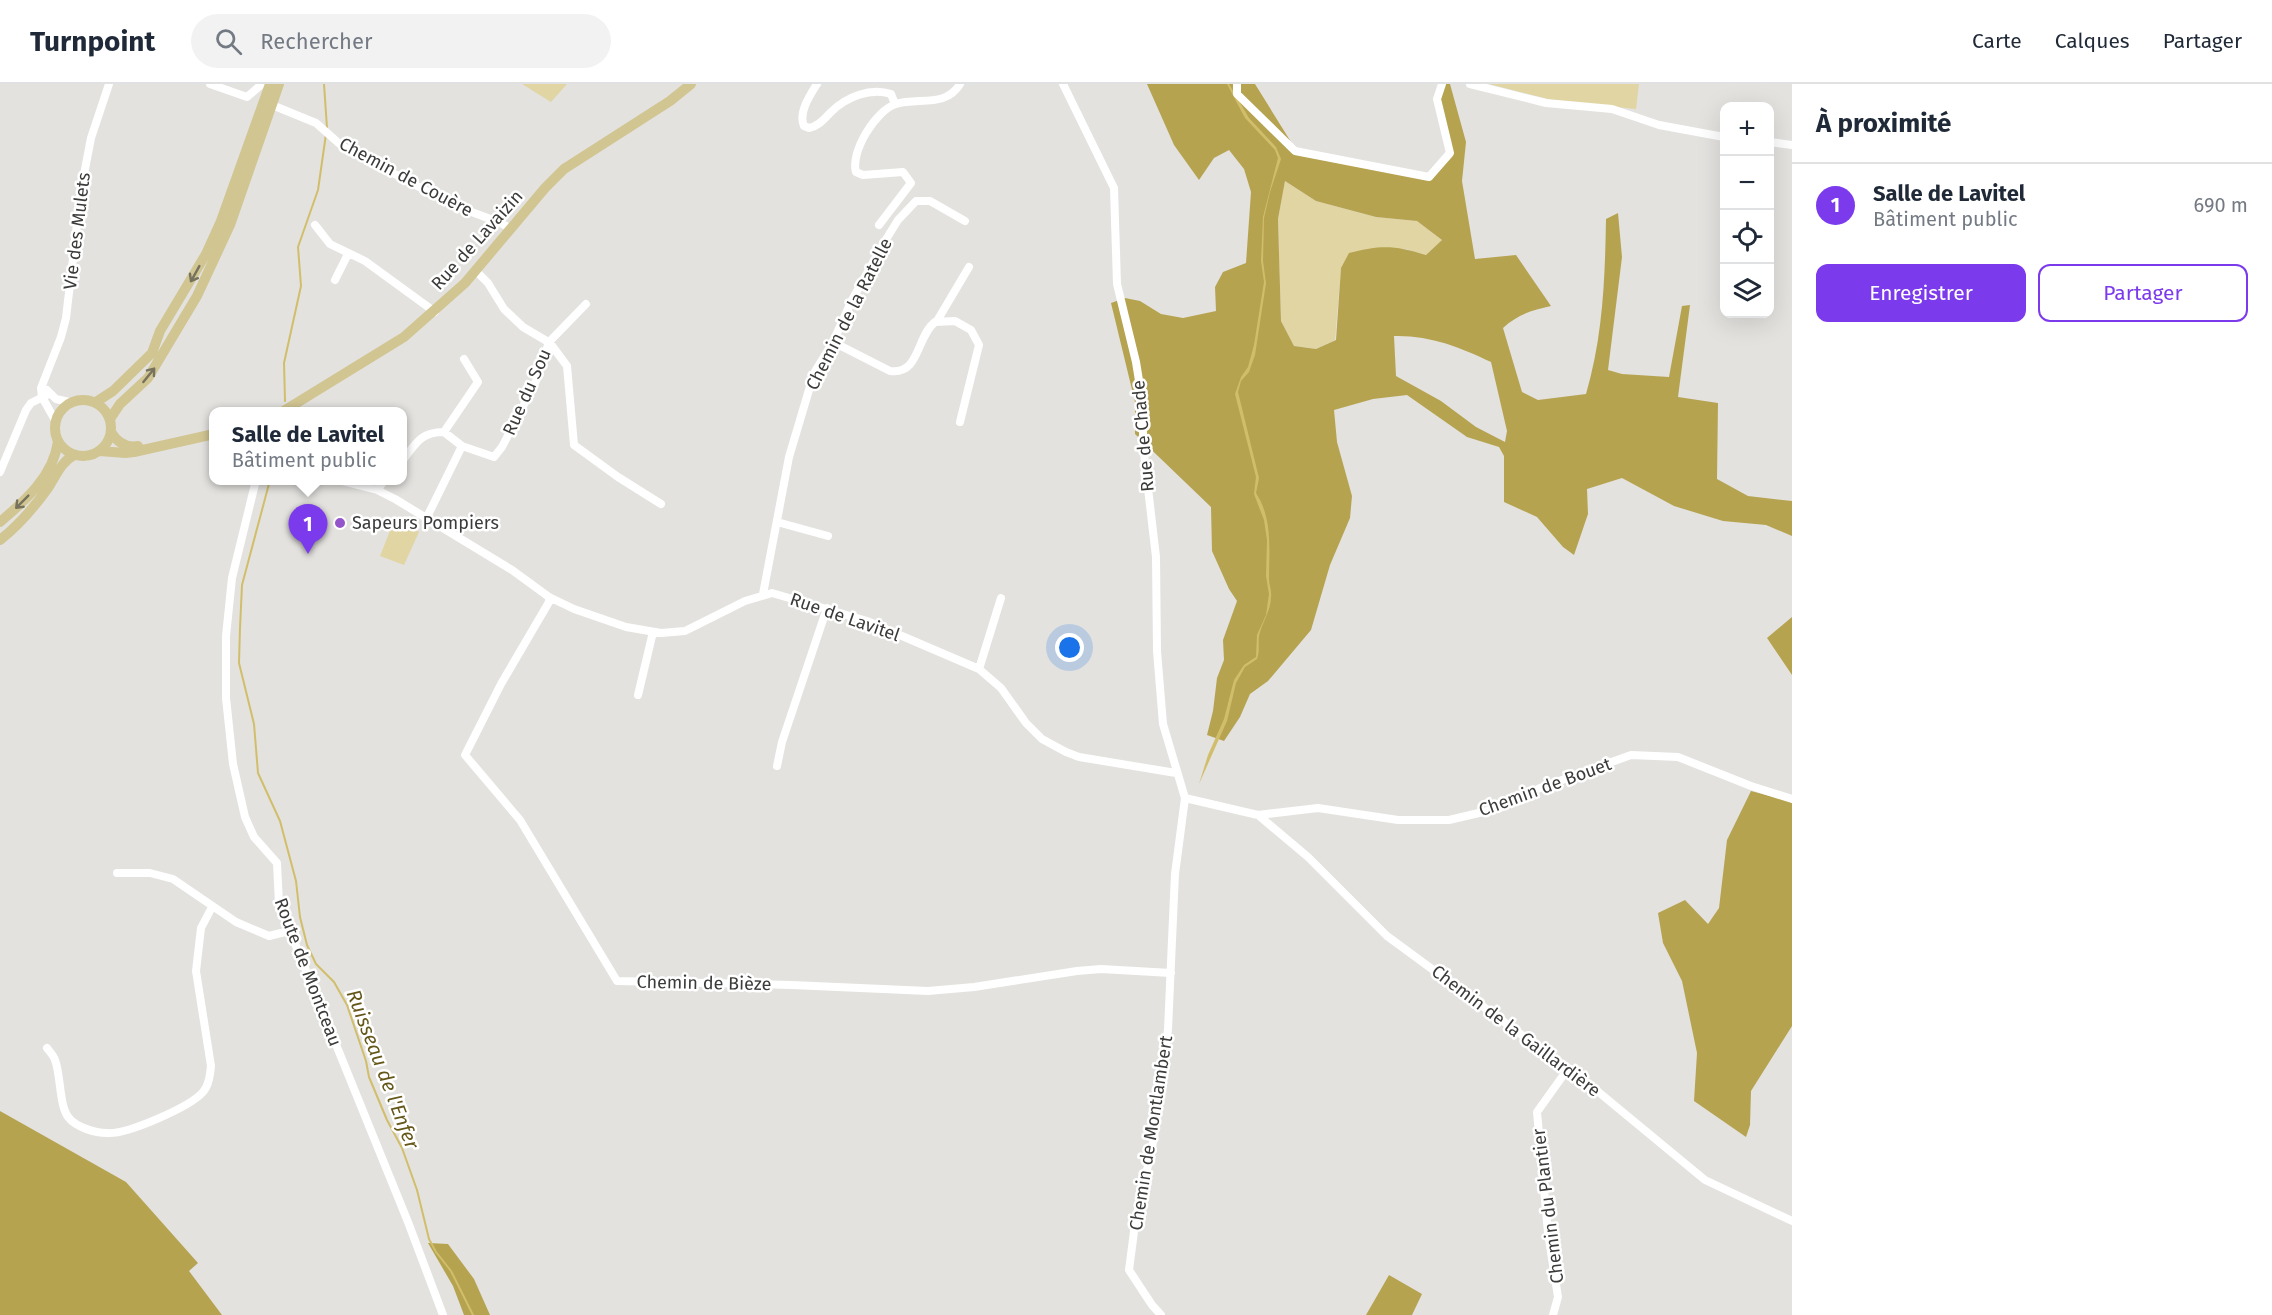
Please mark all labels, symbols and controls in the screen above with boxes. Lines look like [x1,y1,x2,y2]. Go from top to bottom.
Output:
search box [191,14,611,68]
text: Turnpoint [30,25,155,58]
icon: search [212,25,245,58]
text: Rechercher [260,28,372,55]
text: Carte [1972,28,2022,54]
text: Calques [2055,28,2130,54]
text: Partager [2163,28,2242,54]
map controls [1720,102,1774,318]
button: + [1720,102,1774,156]
text: À proximité [1816,108,1951,139]
street label: Chemin de Couère [335,133,477,221]
button: − [1720,156,1774,210]
street label: Vie des Mulets [59,171,95,291]
text: Salle de Lavitel [1873,180,2025,207]
street label: Rue de Lavaizin [426,186,528,294]
text: 1 [1831,193,1840,217]
text: 690 m [2194,193,2248,217]
text: Bâtiment public [1873,207,2018,231]
button: locate [1720,210,1774,264]
street label: Chemin de la Ratelle [801,234,897,394]
button: layers [1720,264,1774,318]
button: Enregistrer [1816,264,2026,322]
button: Partager [2038,264,2248,322]
one-way arrow [188,265,200,282]
street label: Rue du Sou [498,345,556,439]
one-way arrow [142,367,155,383]
street label: Rue de Chade [1127,379,1159,493]
popup [209,407,407,485]
text: Salle de Lavitel [232,421,384,448]
text: Bâtiment public [232,448,376,472]
one-way arrow [15,494,30,509]
pin: 1 [288,504,328,554]
place label: Sapeurs Pompiers [352,512,499,534]
marker: Sapeurs Pompiers [333,516,347,530]
street label: Rue de Lavitel [787,588,903,646]
your location [1055,633,1084,662]
street label: Chemin de Bouet [1476,753,1615,821]
street label: Route de Montceau [270,895,346,1049]
street label: Chemin de la Gaillardière [1427,960,1605,1102]
street label: Chemin de Bièze [636,971,772,995]
water label: Ruisseau de l'Enfer [342,986,425,1153]
street label: Chemin de Montlambert [1125,1033,1177,1232]
street label: Chemin du Plantier [1528,1127,1568,1285]

